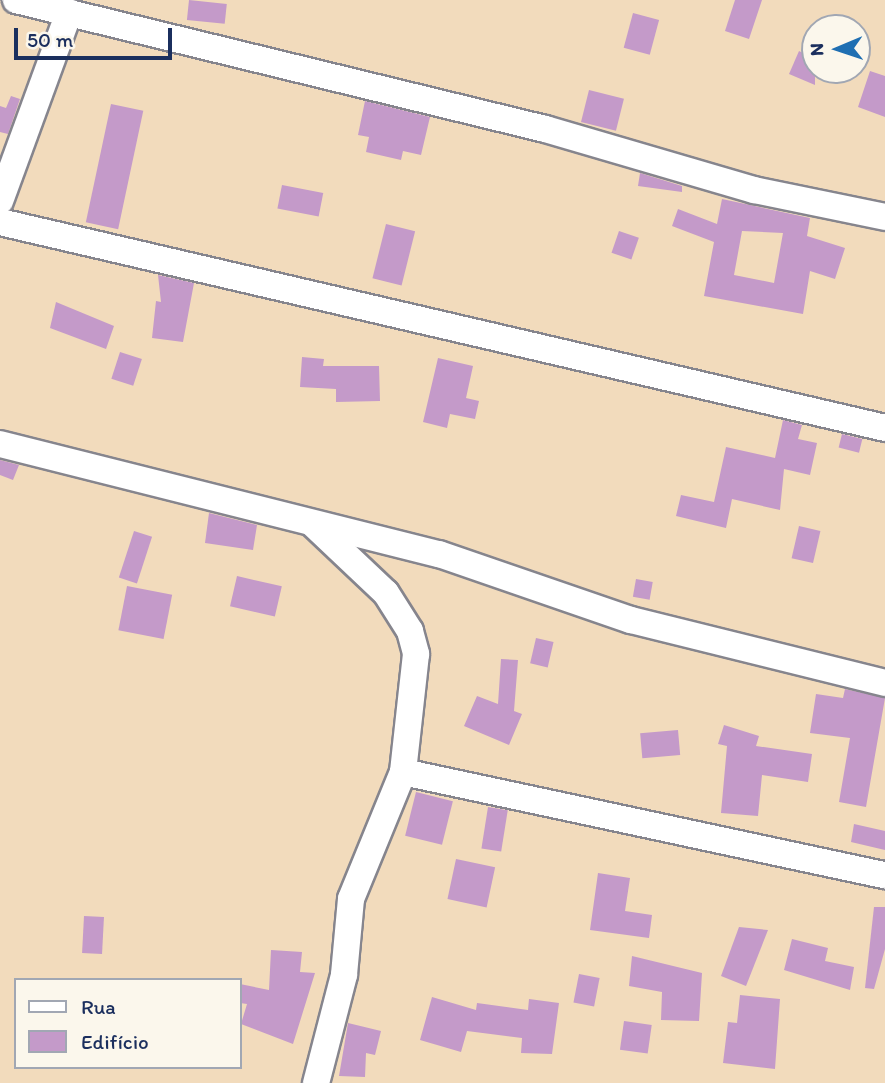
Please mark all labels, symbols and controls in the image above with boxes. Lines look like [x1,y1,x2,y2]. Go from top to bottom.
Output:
scale bar [18,14,175,58]
north arrow [801,14,871,84]
text: 50 m [27,27,73,52]
text: N [805,43,828,56]
legend [14,978,242,1069]
text: Rua [81,994,116,1019]
text: Edifício [81,1029,149,1054]

